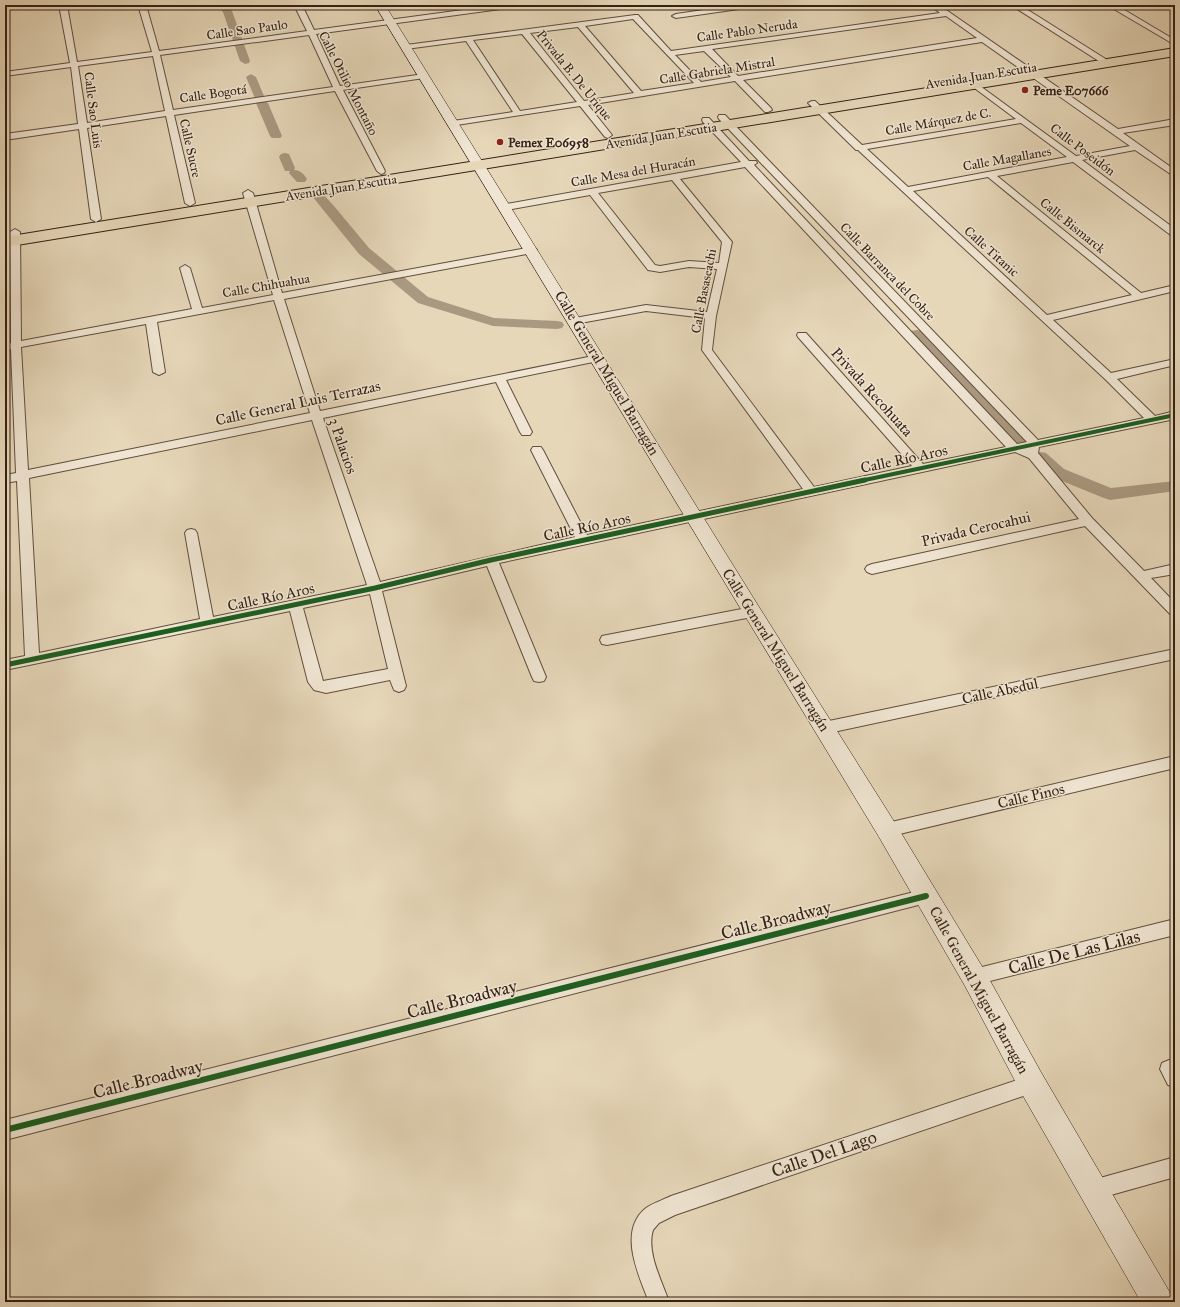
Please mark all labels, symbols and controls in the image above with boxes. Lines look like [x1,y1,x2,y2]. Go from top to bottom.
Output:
street label: Calle Sao Paulo [206,16,289,44]
street label: Calle Pablo Neruda [696,16,799,46]
street label: Privada B. De Urique [533,27,616,124]
street label: Calle Otilio Montaño [315,29,381,139]
street label: Calle Gabriela Mistral [658,54,776,88]
street label: Avenida Juan Escutia [923,59,1038,93]
street label: Calle Sao Luis [80,71,106,149]
street label: Calle Bogotá [179,81,248,107]
place label: Peme E07666 [1033,83,1110,99]
marker: Peme E07666 [1020,85,1030,95]
street label: Calle Márquez de C. [884,105,993,139]
street label: Calle Sucre [176,117,205,180]
street label: Avenida Juan Escutia [603,119,718,153]
street label: Calle Poseidón [1047,120,1118,179]
place label: Pemex E06958 [508,135,589,151]
marker: Pemex E06958 [495,137,505,147]
street label: Calle Magallanes [962,143,1053,175]
street label: Calle Mesa del Huracán [570,153,697,191]
street label: Avenida Juan Escutia [283,171,398,205]
street label: Calle Bismarck [1037,195,1109,258]
street label: Calle Barranca del Cobre [836,219,939,324]
street label: Calle Titanic [961,223,1022,281]
street label: Calle Basaseachi [688,247,720,335]
street label: Calle Chihuahua [221,270,312,302]
street label: Calle General Miguel Barragán [551,288,663,458]
street label: Privada Recohuata [827,344,917,441]
street label: Calle General Luis Terrazas [214,377,382,429]
street label: 3 Palacios [325,416,361,476]
street label: Calle Río Aros [859,441,949,477]
street label: Privada Cerocahui [920,508,1032,550]
street label: Calle Río Aros [542,509,632,545]
street label: Calle General Miguel Barragán [718,565,834,735]
street label: Calle Río Aros [226,579,316,615]
street label: Calle Abedul [960,674,1041,708]
street label: Calle Pinos [996,780,1066,812]
street label: Calle Broadway [719,896,834,944]
street label: Calle General Miguel Barragán [925,903,1033,1077]
street label: Calle De Las Lilas [1006,925,1142,979]
street label: Calle Broadway [405,975,520,1023]
street label: Calle Broadway [91,1055,206,1103]
street label: Calle Del Lago [768,1126,880,1183]

